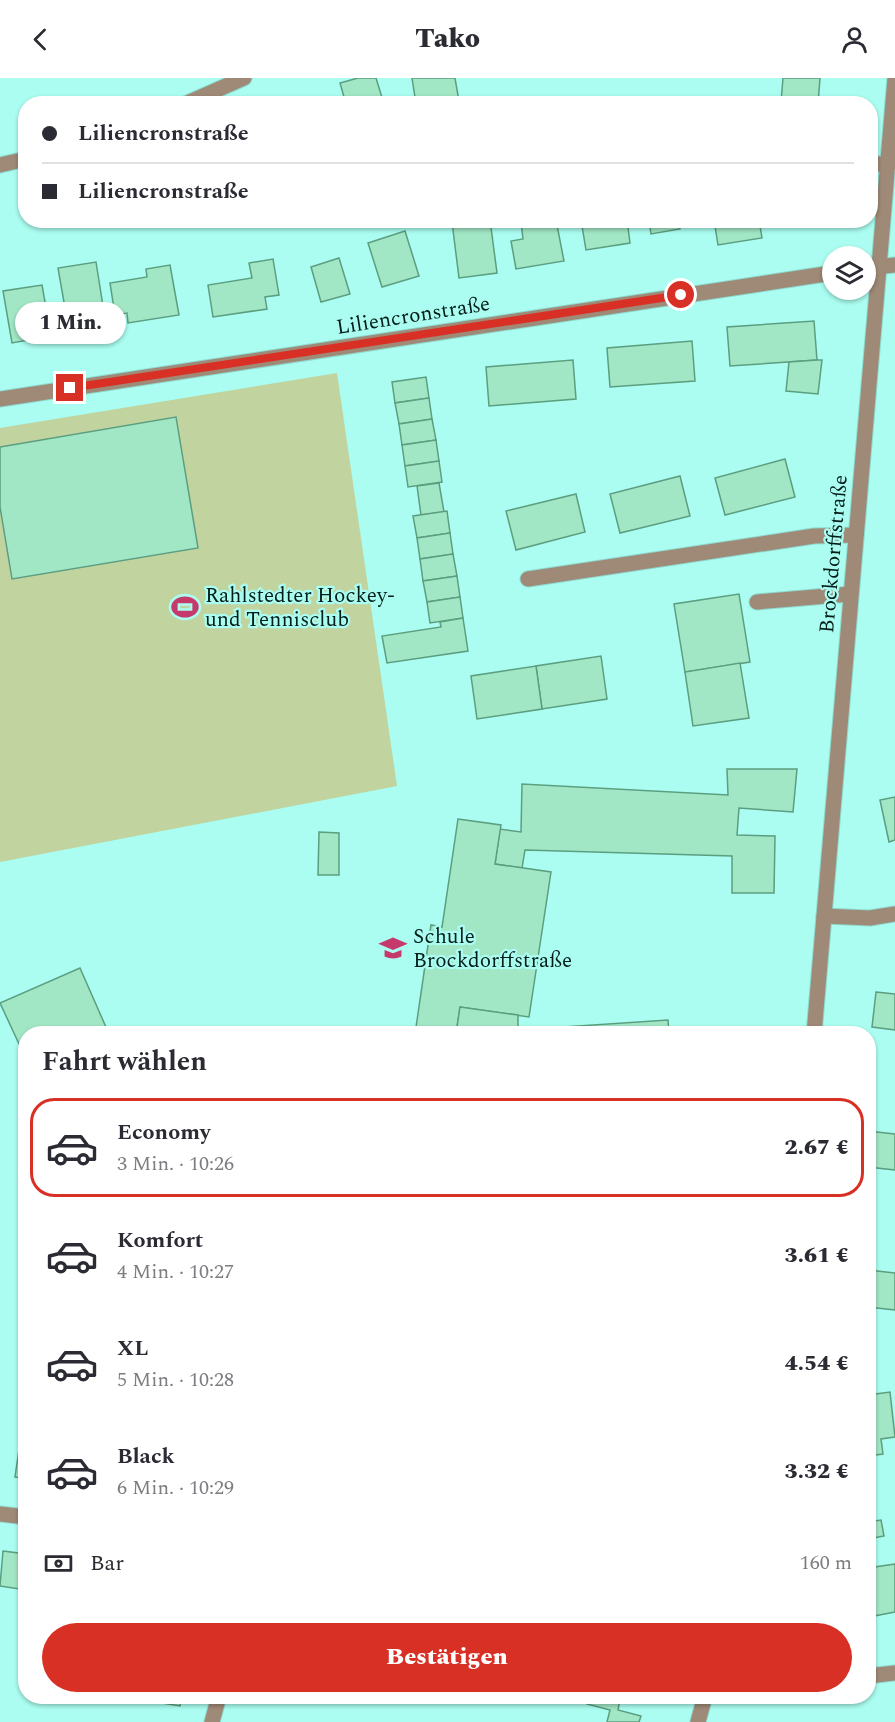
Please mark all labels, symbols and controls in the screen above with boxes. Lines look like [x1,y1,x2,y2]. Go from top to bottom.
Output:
text: Tako [415,18,480,60]
icon: back [24,23,57,56]
icon: person [838,23,871,56]
text: Liliencronstraße [78,117,249,150]
text: Liliencronstraße [78,175,249,208]
map controls [822,246,876,300]
button: layers [822,246,876,300]
route start [667,281,694,308]
street label: Liliencronstraße [334,288,492,344]
callout: 1 Min. [14,301,125,343]
text: 1 Min. [39,308,102,338]
route end [56,374,83,401]
street label: Brockdorffstraße [811,473,857,635]
place label: Rahlstedter Hockey- und Tennisclub [205,580,395,636]
sports icon: Rahlstedter Hockey- und Tennisclub [170,592,200,622]
place label: Schule Brockdorffstraße [413,921,572,977]
school or university icon: Schule Brockdorffstraße [378,933,408,963]
text: Fahrt wählen [42,1041,207,1083]
text: Economy [117,1116,210,1149]
icon: car [45,1121,99,1175]
text: 2.67 € [785,1131,849,1164]
text: 3 Min. · 10:26 [117,1149,234,1179]
text: Komfort [117,1224,203,1257]
icon: car [45,1229,99,1283]
text: 3.61 € [785,1239,849,1272]
text: 4 Min. · 10:27 [117,1257,234,1287]
text: XL [117,1332,148,1365]
icon: car [45,1337,99,1391]
text: 4.54 € [785,1347,849,1380]
text: 5 Min. · 10:28 [117,1365,234,1395]
text: Black [117,1440,175,1473]
icon: car [45,1445,99,1499]
text: 3.32 € [785,1455,849,1488]
text: 6 Min. · 10:29 [117,1473,234,1503]
icon: cash [42,1547,75,1580]
text: Bar [90,1547,124,1580]
text: 160 m [800,1548,852,1578]
button: Bestätigen [42,1623,852,1692]

